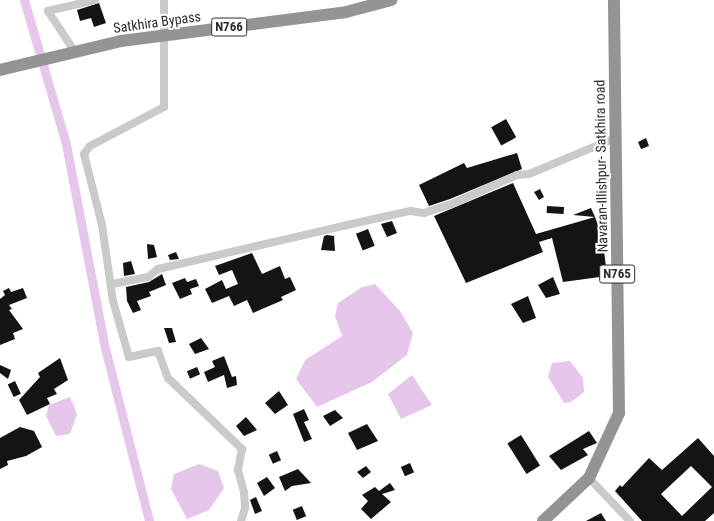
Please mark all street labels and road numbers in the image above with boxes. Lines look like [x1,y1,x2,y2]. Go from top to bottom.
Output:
street label: Satkhira Bypass [112,8,202,36]
road number: N766 [211,16,247,38]
street label: Navaran-Illishpur- Satkhira road [591,79,611,253]
road number: N765 [599,263,635,285]

